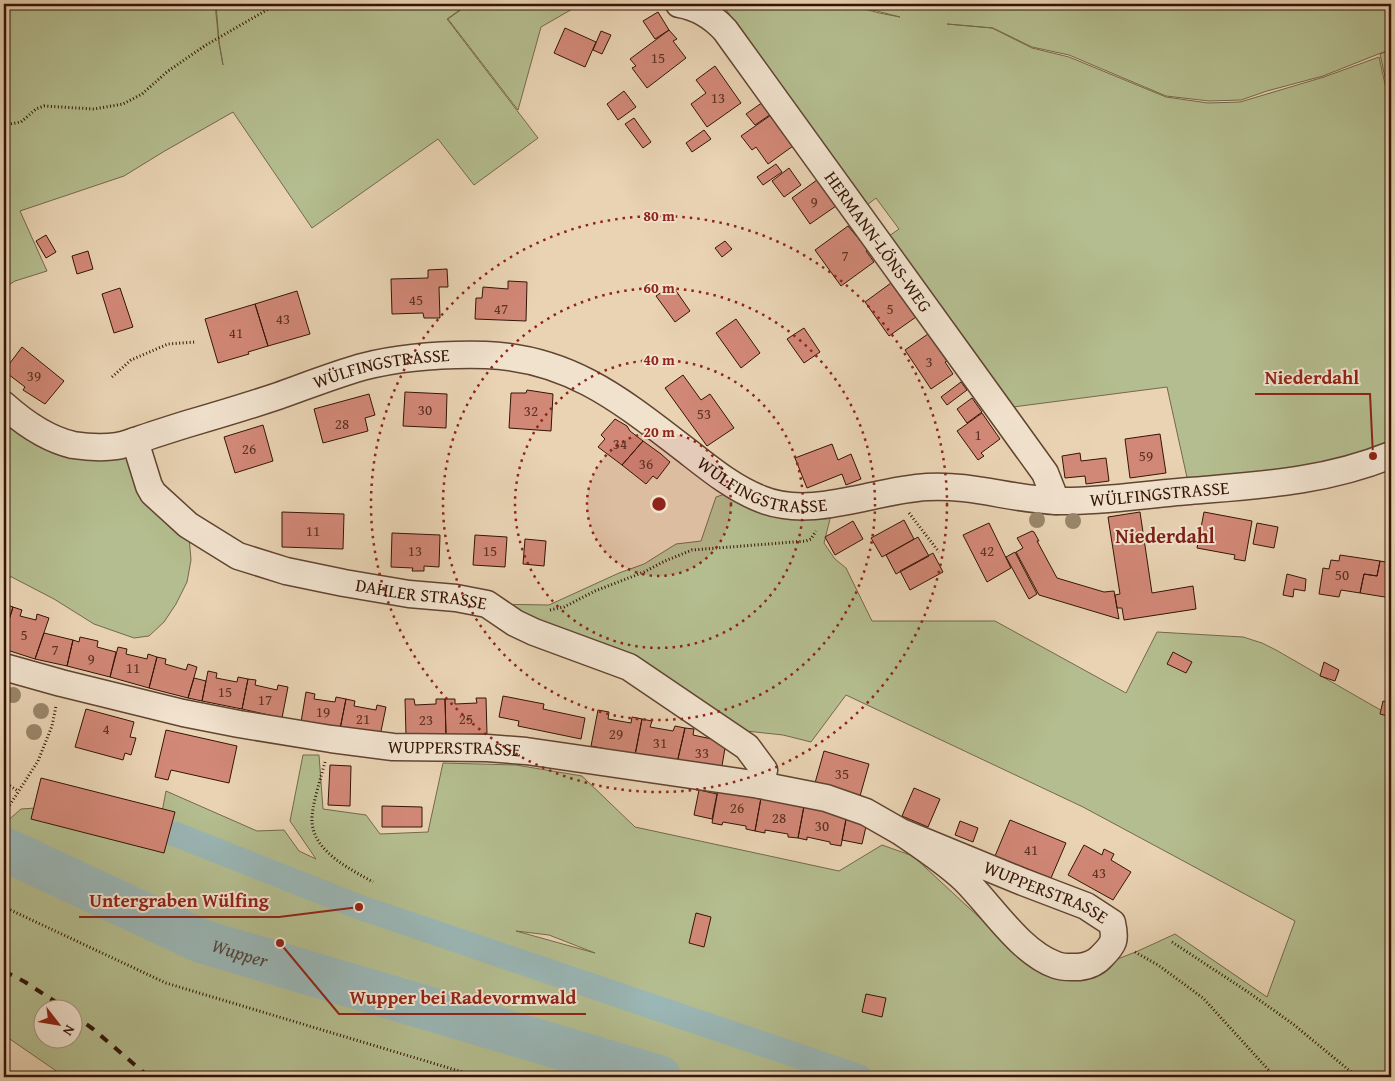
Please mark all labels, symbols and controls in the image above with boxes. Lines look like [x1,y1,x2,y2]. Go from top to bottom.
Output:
house number: 15 [651,47,665,68]
house number: 13 [711,87,725,108]
street label: HERMANN-LÖNS-WEG [818,165,939,318]
house number: 9 [810,191,818,212]
text: 80 m [643,205,675,226]
house number: 7 [841,245,849,266]
text: 60 m [643,277,675,298]
house number: 45 [409,289,423,310]
house number: 47 [494,298,508,319]
house number: 5 [886,298,894,319]
house number: 43 [276,308,290,329]
house number: 41 [229,322,243,343]
street label: WÜLFINGSTRASSE [309,341,450,395]
text: 40 m [643,349,675,370]
house number: 3 [925,351,933,372]
callout: Niederdahl [1255,360,1370,394]
text: Niederdahl [1265,363,1359,391]
house number: 39 [27,365,41,386]
house number: 30 [418,399,432,420]
house number: 32 [524,400,538,421]
house number: 53 [697,403,711,424]
house number: 28 [335,413,349,434]
text: 20 m [643,421,675,442]
house number: 1 [974,424,982,445]
house number: 34 [613,433,627,454]
house number: 26 [242,438,256,459]
house number: 59 [1139,445,1153,466]
street label: WÜLFINGSTRASSE [692,450,829,520]
house number: 36 [639,453,653,474]
street label: WÜLFINGSTRASSE [1089,474,1230,513]
centre of rings [650,495,668,513]
house number: 11 [306,520,320,541]
district label: Niederdahl [1115,521,1215,550]
house number: 13 [408,540,422,561]
house number: 15 [483,540,497,561]
house number: 42 [980,540,994,561]
house number: 50 [1335,564,1349,585]
street label: DAHLER STRASSE [353,571,489,617]
house number: 5 [20,624,28,645]
house number: 7 [51,639,59,660]
house number: 9 [87,648,95,669]
house number: 11 [126,657,140,678]
house number: 15 [218,681,232,702]
house number: 17 [258,689,272,710]
house number: 19 [316,701,330,722]
house number: 21 [356,708,370,729]
house number: 25 [459,708,473,729]
house number: 23 [419,709,433,730]
house number: 4 [102,718,110,739]
house number: 29 [609,723,623,744]
house number: 31 [653,732,667,753]
street label: WUPPERSTRASSE [388,733,522,764]
house number: 33 [695,742,709,763]
house number: 35 [835,763,849,784]
house number: 26 [730,797,744,818]
house number: 28 [772,807,786,828]
house number: 30 [815,815,829,836]
house number: 41 [1024,839,1038,860]
street label: WUPPERSTRASSE [980,853,1114,930]
house number: 43 [1092,862,1106,883]
callout: Untergraben Wülfing [79,883,279,917]
text: Untergraben Wülfing [89,886,270,914]
water label: Wupper [208,931,272,974]
callout: Wupper bei Radevormwald [339,980,586,1014]
text: Wupper bei Radevormwald [350,983,577,1011]
north arrow [32,998,82,1048]
text: N [58,1022,80,1040]

